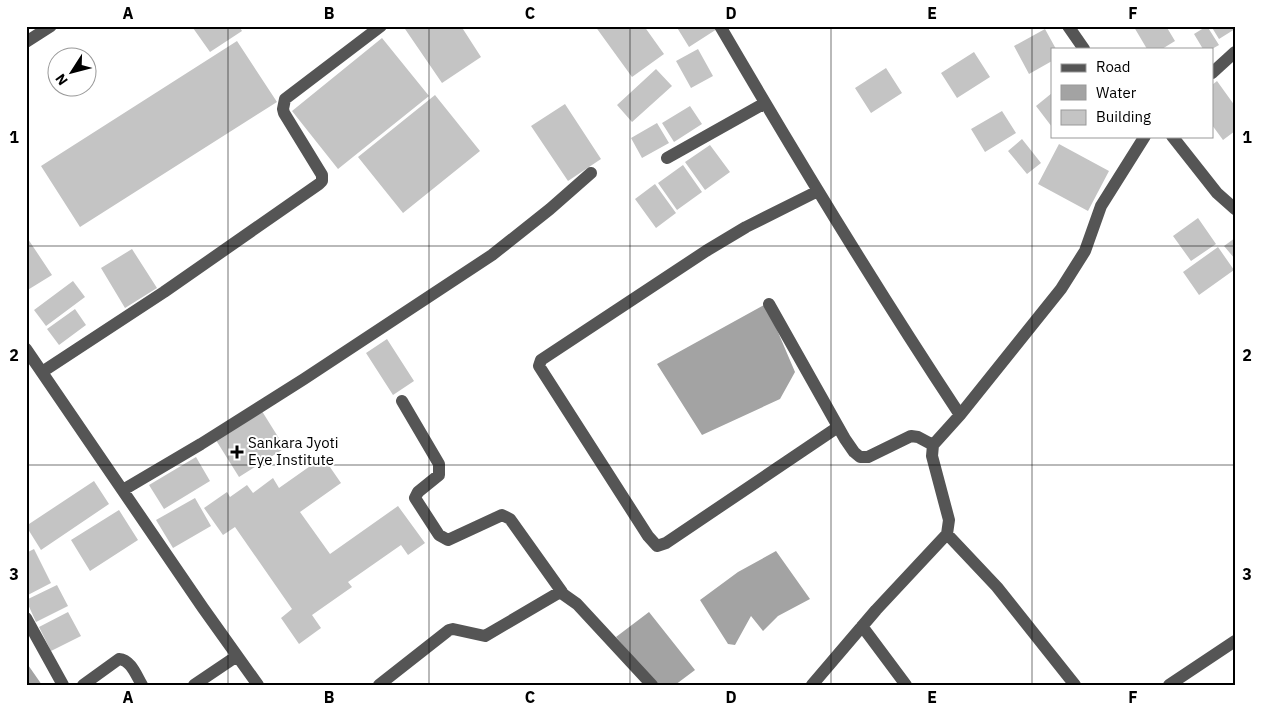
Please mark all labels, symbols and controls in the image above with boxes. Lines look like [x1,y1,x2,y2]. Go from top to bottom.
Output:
text: A [123,3,134,23]
text: B [324,3,335,23]
text: C [525,3,535,23]
text: D [725,3,737,23]
text: E [927,3,937,23]
text: F [1128,3,1138,23]
north arrow [48,48,98,98]
legend [1051,48,1214,138]
text: Road [1096,57,1131,76]
text: N [51,70,72,89]
text: Water [1096,83,1137,102]
text: Building [1096,107,1151,126]
text: 1 [9,127,19,147]
text: 1 [1242,127,1252,147]
text: 2 [9,345,19,365]
text: 2 [1242,345,1252,365]
place label: Sankara Jyoti Eye Institute [248,433,339,469]
marker: Sankara Jyoti Eye Institute [230,445,244,459]
text: 3 [9,564,19,584]
text: 3 [1242,564,1252,584]
text: A [123,687,134,707]
text: B [324,687,335,707]
text: C [525,687,535,707]
text: D [725,687,737,707]
text: E [927,687,937,707]
text: F [1128,687,1138,707]

